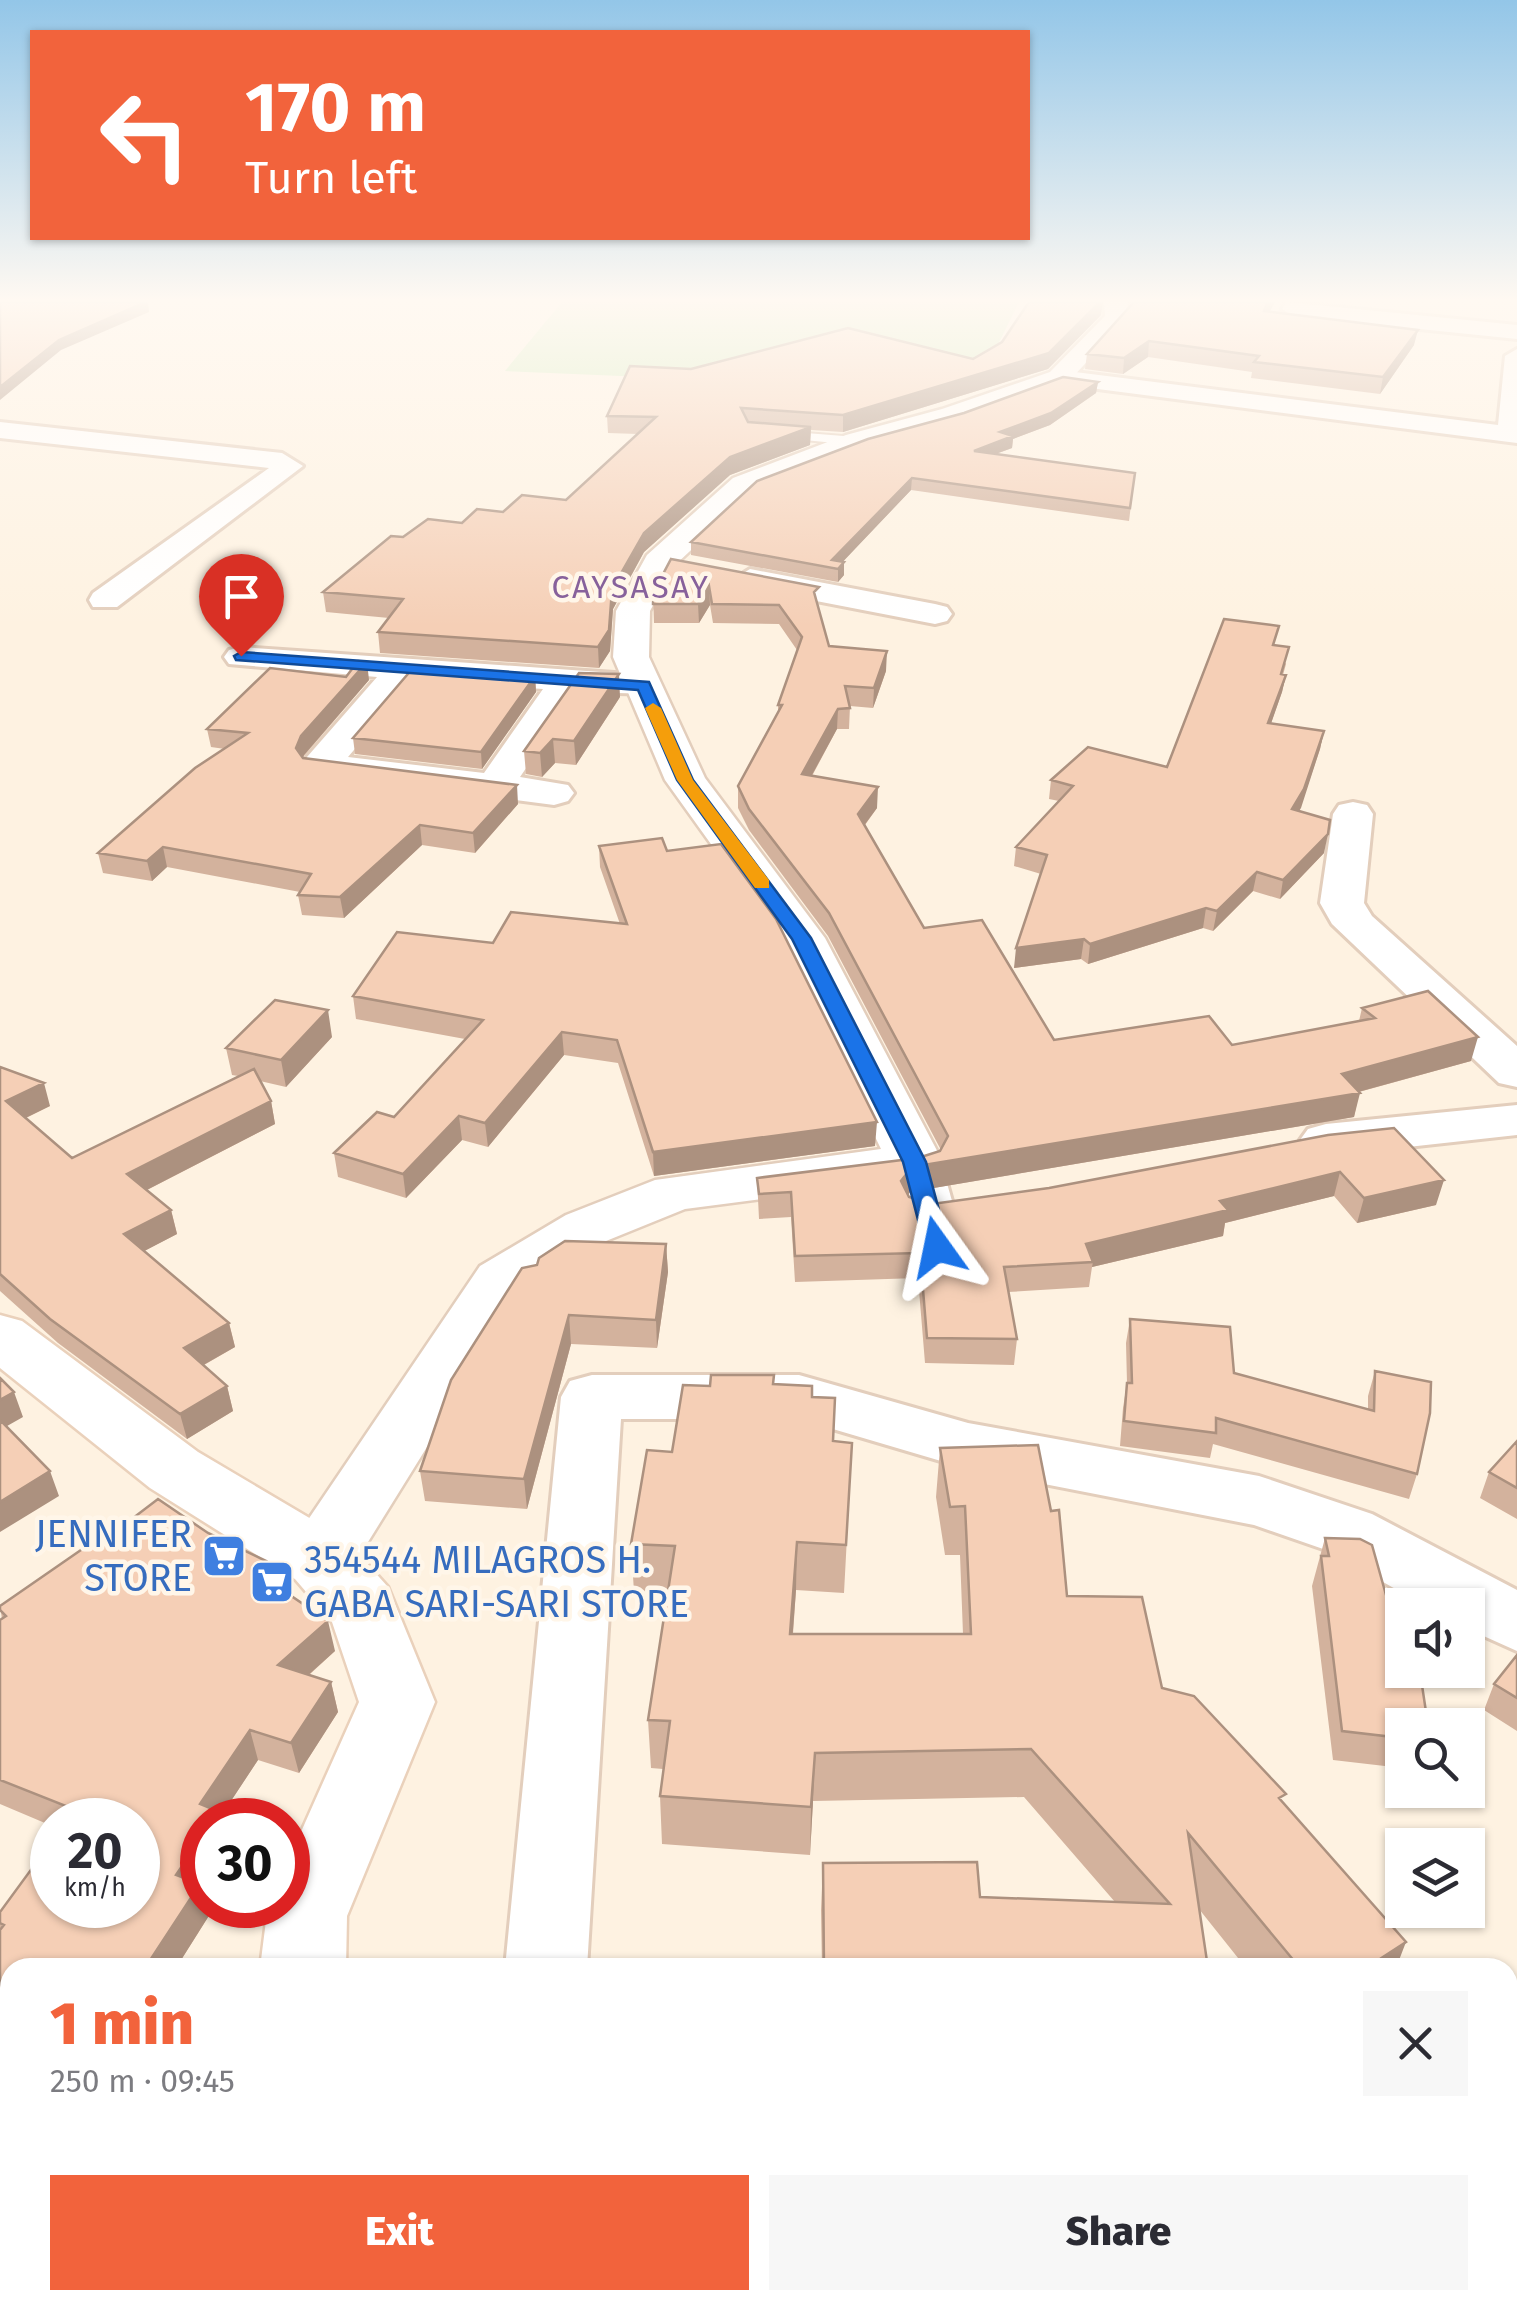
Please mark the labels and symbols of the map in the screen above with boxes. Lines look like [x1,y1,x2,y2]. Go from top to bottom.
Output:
pin [199,554,284,657]
district label: CAYSASAY [552,568,710,606]
position arrow [885,1195,989,1299]
place label: JENNIFER STORE [35,1511,192,1601]
supermarket icon: JENNIFER STORE [201,1533,247,1579]
place label: 354544 MILAGROS H. GABA SARI-SARI STORE [304,1537,689,1627]
supermarket icon: 354544 MILAGROS H. GABA SARI-SARI STORE [249,1559,295,1605]
speed limit sign: 30 [180,1798,310,1928]

